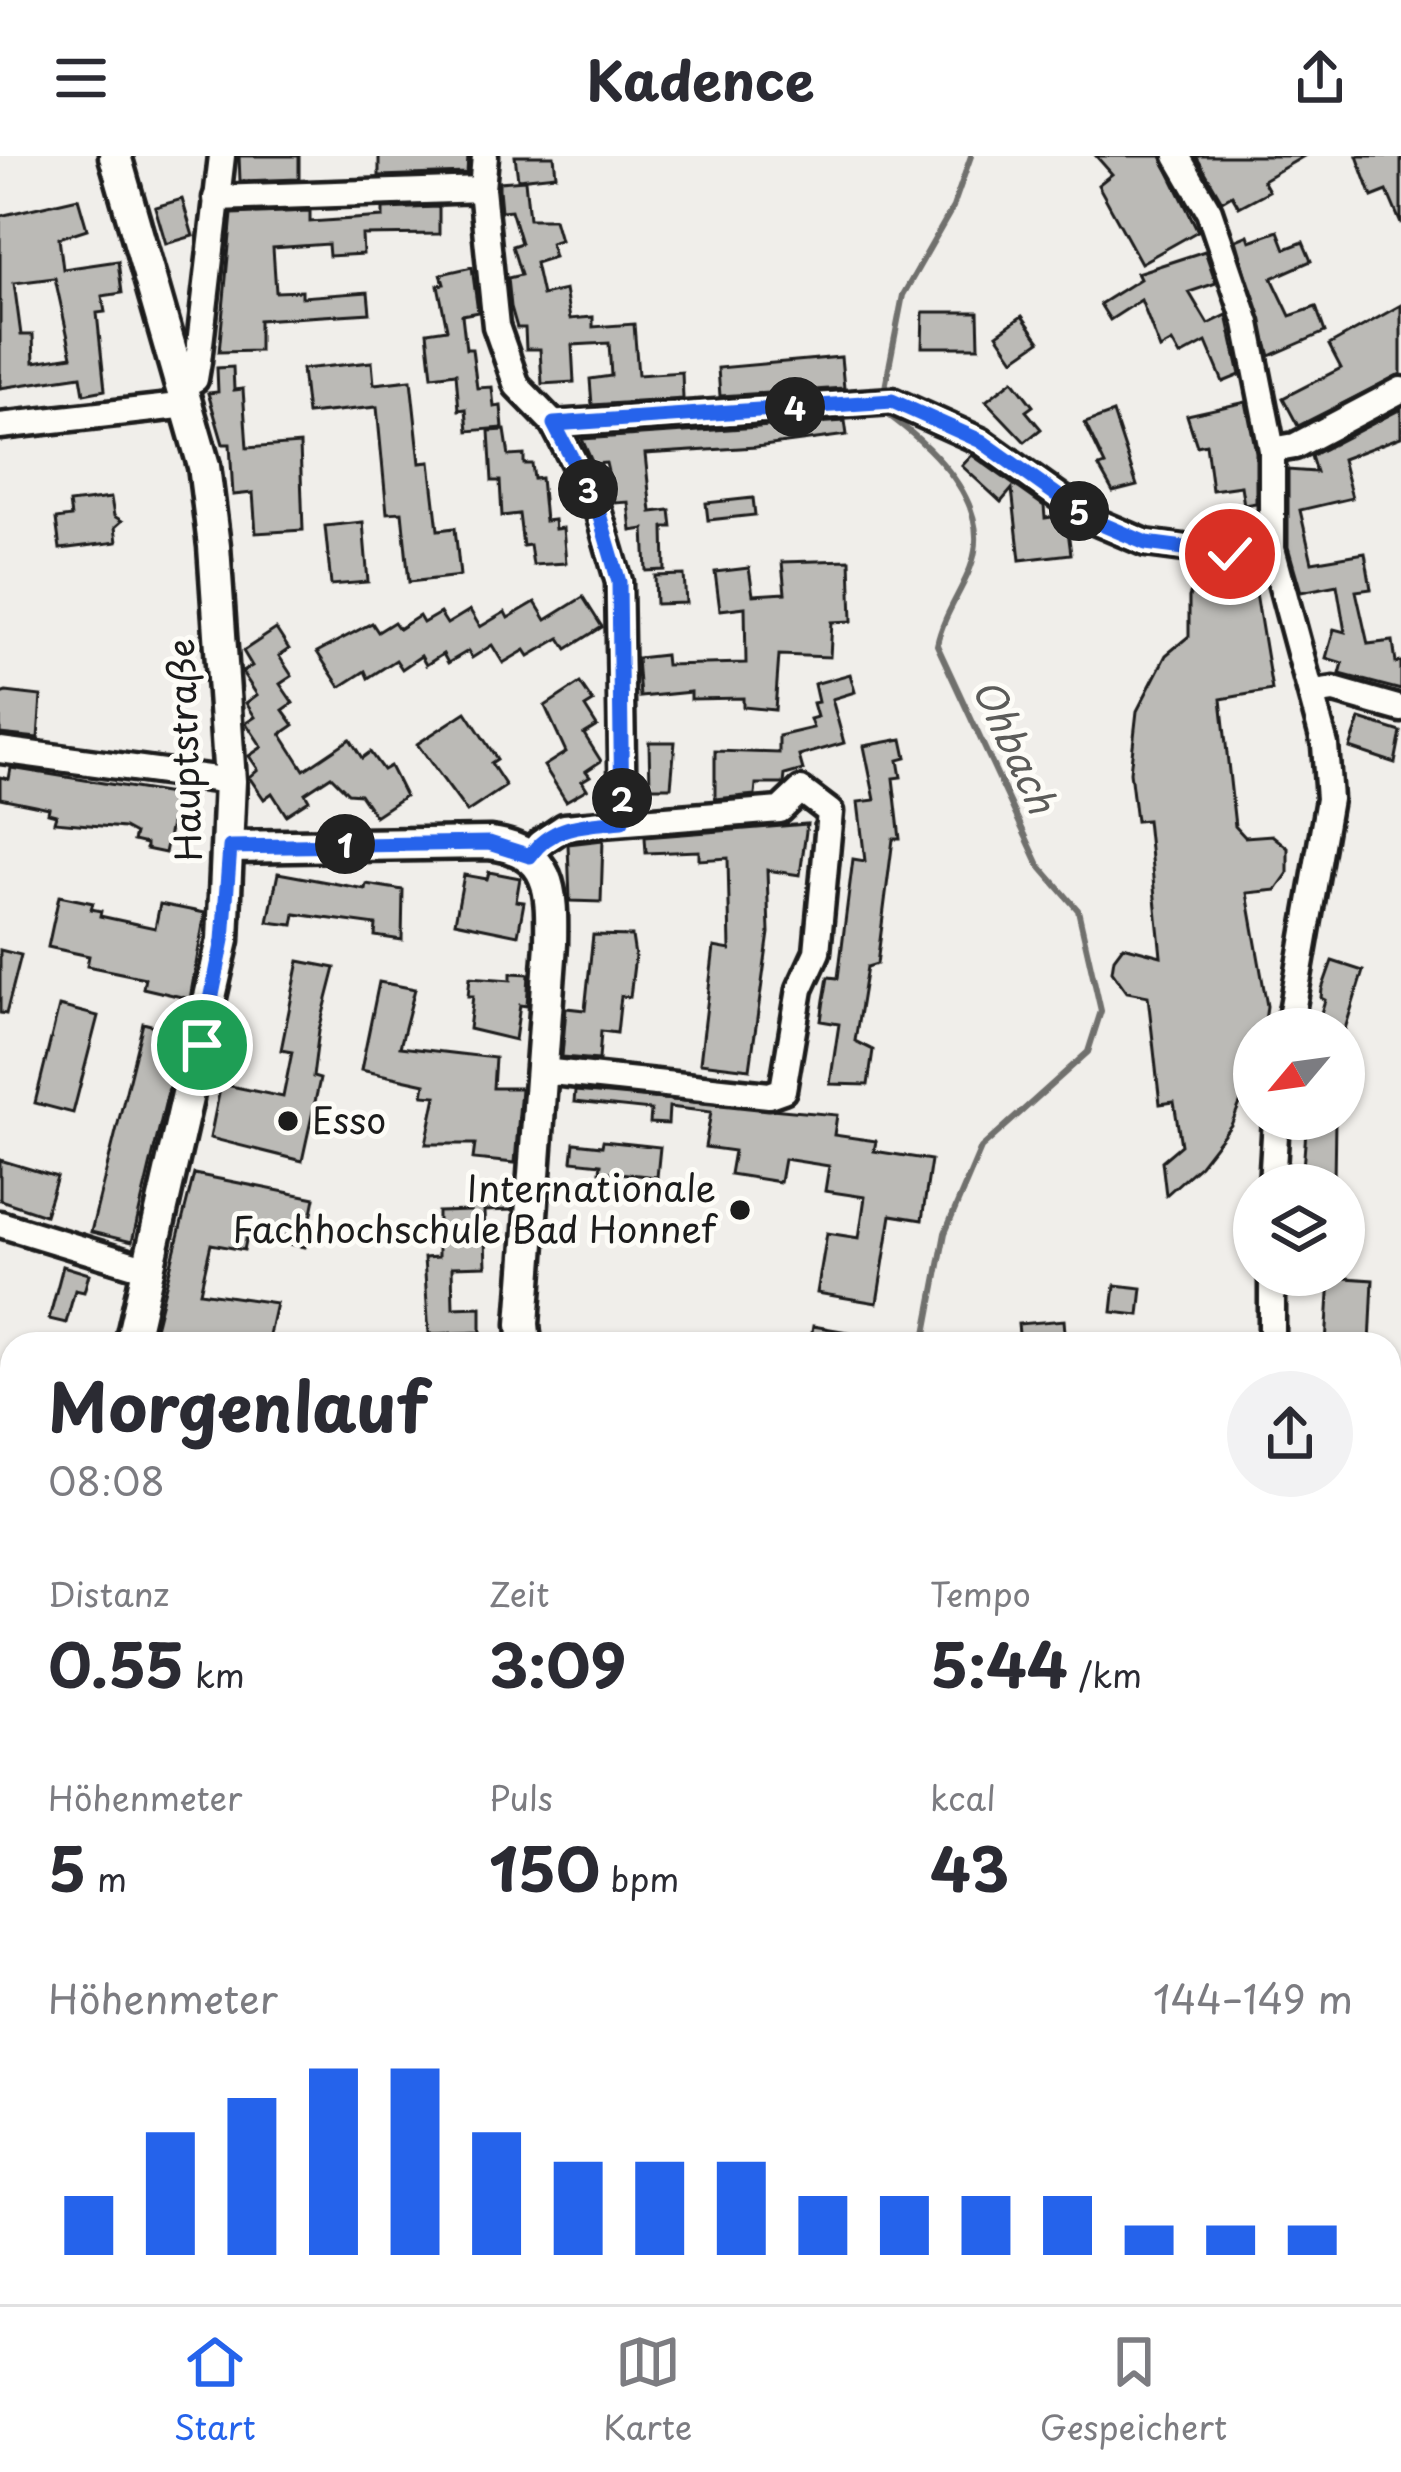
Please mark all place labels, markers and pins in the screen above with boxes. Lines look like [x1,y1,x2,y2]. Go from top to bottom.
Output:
pin: 4 [765,377,825,437]
pin: 3 [558,459,618,519]
pin: 5 [1049,481,1109,541]
pin [1179,503,1281,605]
pin: 2 [592,768,652,828]
pin: 1 [315,814,375,874]
pin [151,994,253,1096]
place label: Esso [312,1092,386,1146]
marker: Esso [275,1108,301,1134]
place label: Internationale Fachhochschule Bad Honnef [232,1160,718,1255]
marker: Internationale Fachhochschule Bad Honnef [727,1197,753,1223]

